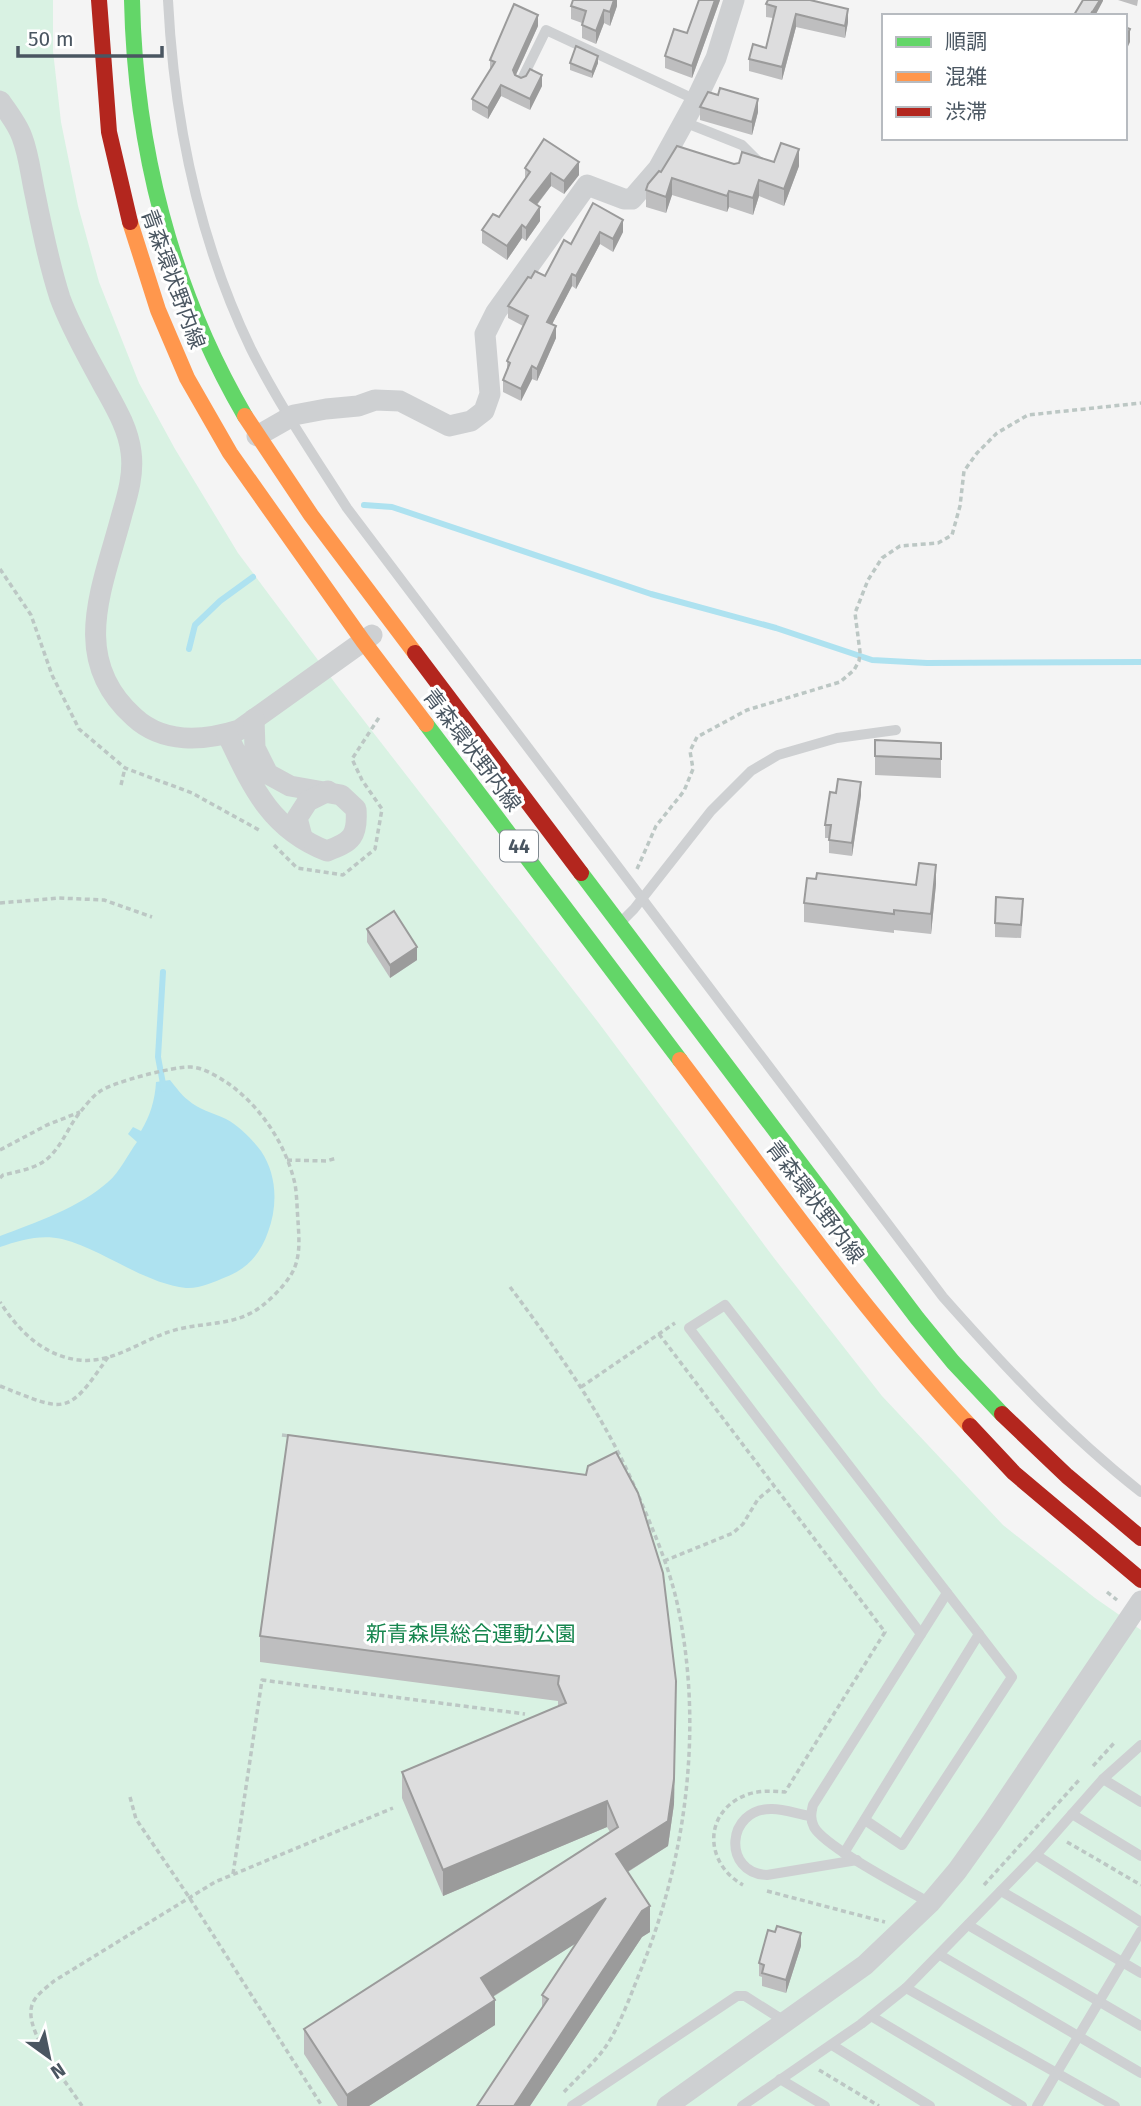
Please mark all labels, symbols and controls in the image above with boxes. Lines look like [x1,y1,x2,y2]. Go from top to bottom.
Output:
scale bar [18,14,161,58]
legend [882,14,1127,140]
text: 50 m [28,26,74,52]
text: 順調 [945,29,987,55]
text: 混雑 [945,64,987,90]
text: 渋滞 [945,99,987,125]
street label: 青森環状野内線 [136,205,210,353]
street label: 青森環状野内線 [417,683,527,817]
road number: 44 [500,831,538,862]
street label: 青森環状野内線 [760,1135,870,1269]
park label: 新青森県総合運動公園 [366,1621,576,1647]
north arrow [14,2022,84,2092]
text: N [46,2058,70,2084]

